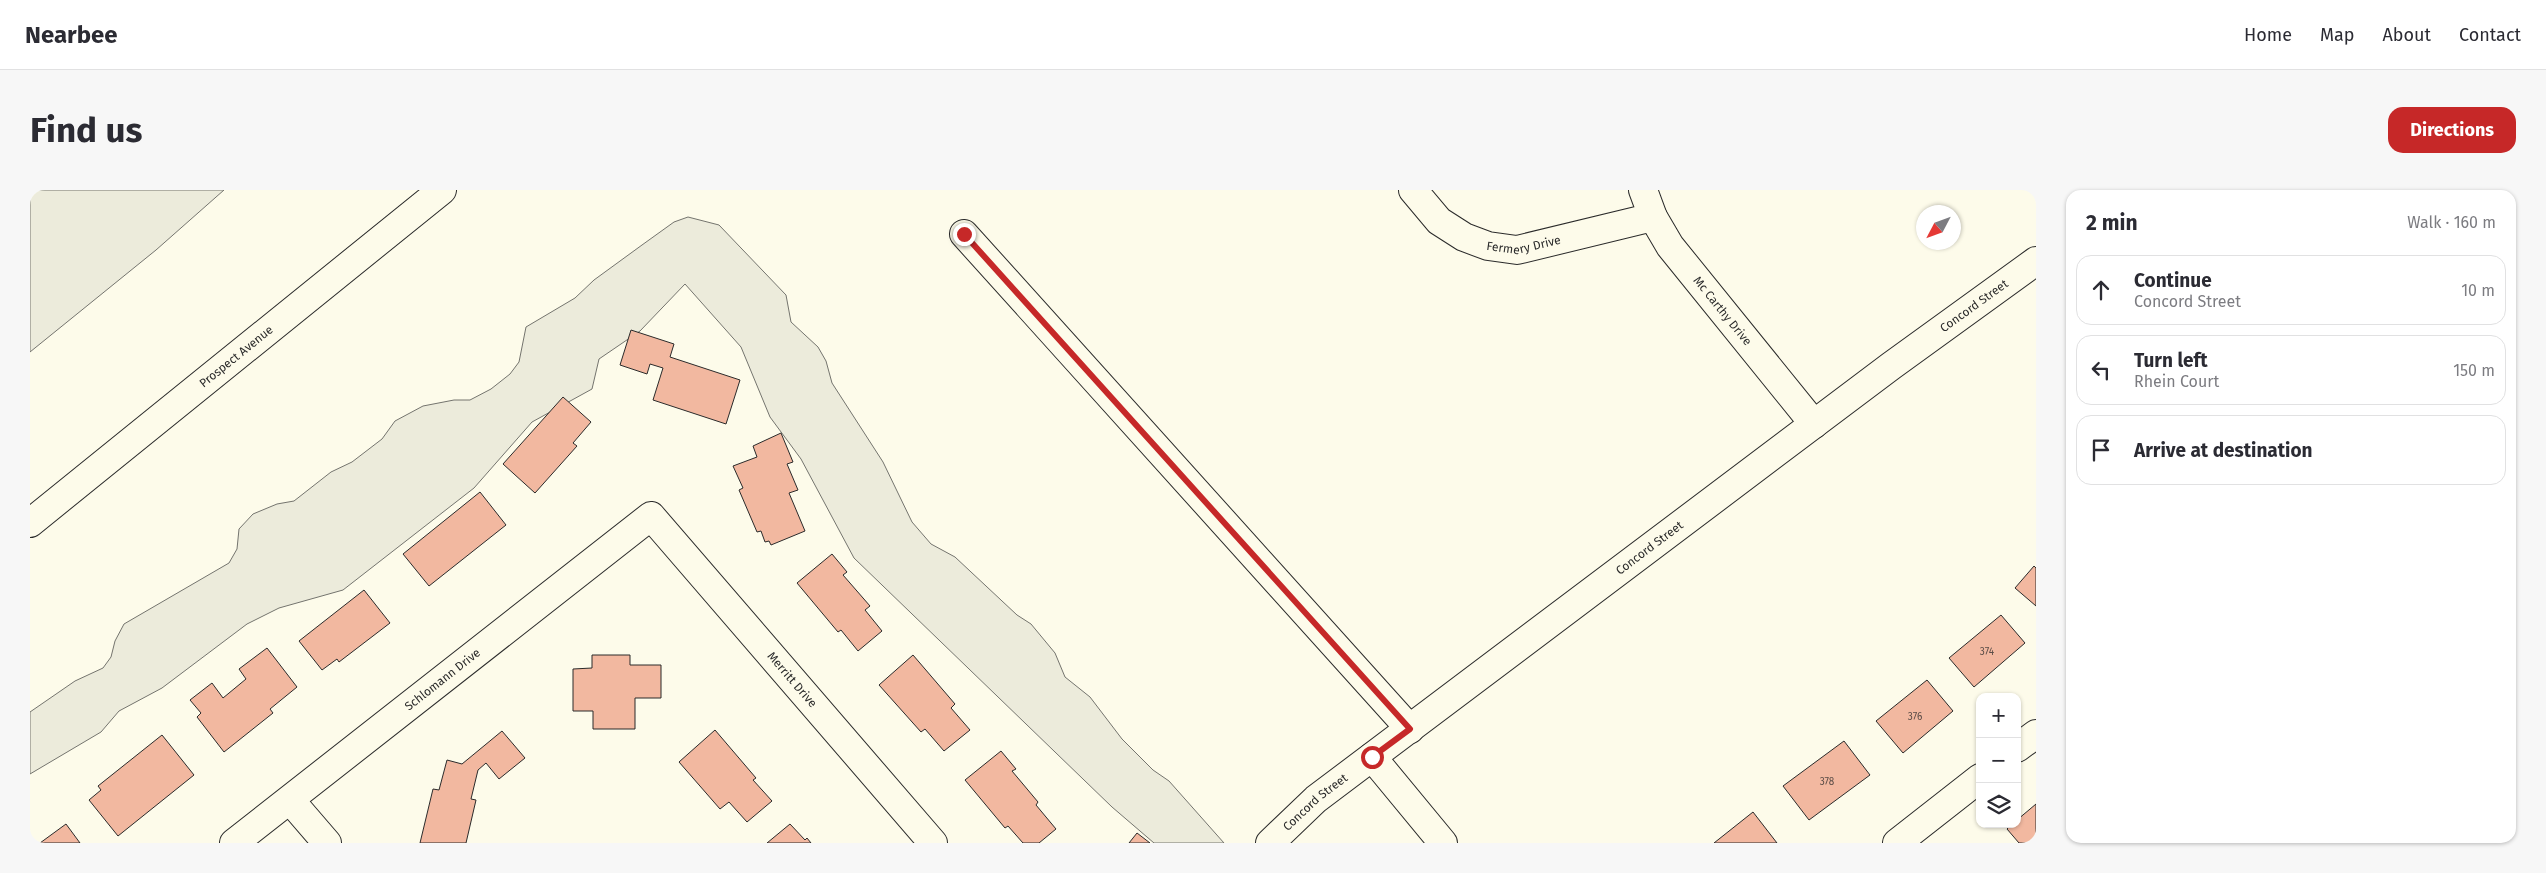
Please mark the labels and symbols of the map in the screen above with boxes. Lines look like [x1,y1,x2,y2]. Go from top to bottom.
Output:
north arrow [1916,205,1961,250]
route end [953,223,976,246]
street label: Fermery Drive [1486,233,1562,257]
street label: Mc Carthy Drive [1691,274,1755,348]
street label: Concord Street [1937,276,2011,335]
street label: Prospect Avenue [197,323,276,390]
street label: Concord Street [1613,518,1686,578]
street label: Schlomann Drive [402,646,483,713]
house number: 374 [1980,646,1995,658]
street label: Merritt Drive [764,649,820,710]
house number: 376 [1908,711,1922,723]
route start [1361,746,1384,769]
street label: Concord Street [1280,770,1351,834]
house number: 378 [1820,776,1835,788]

